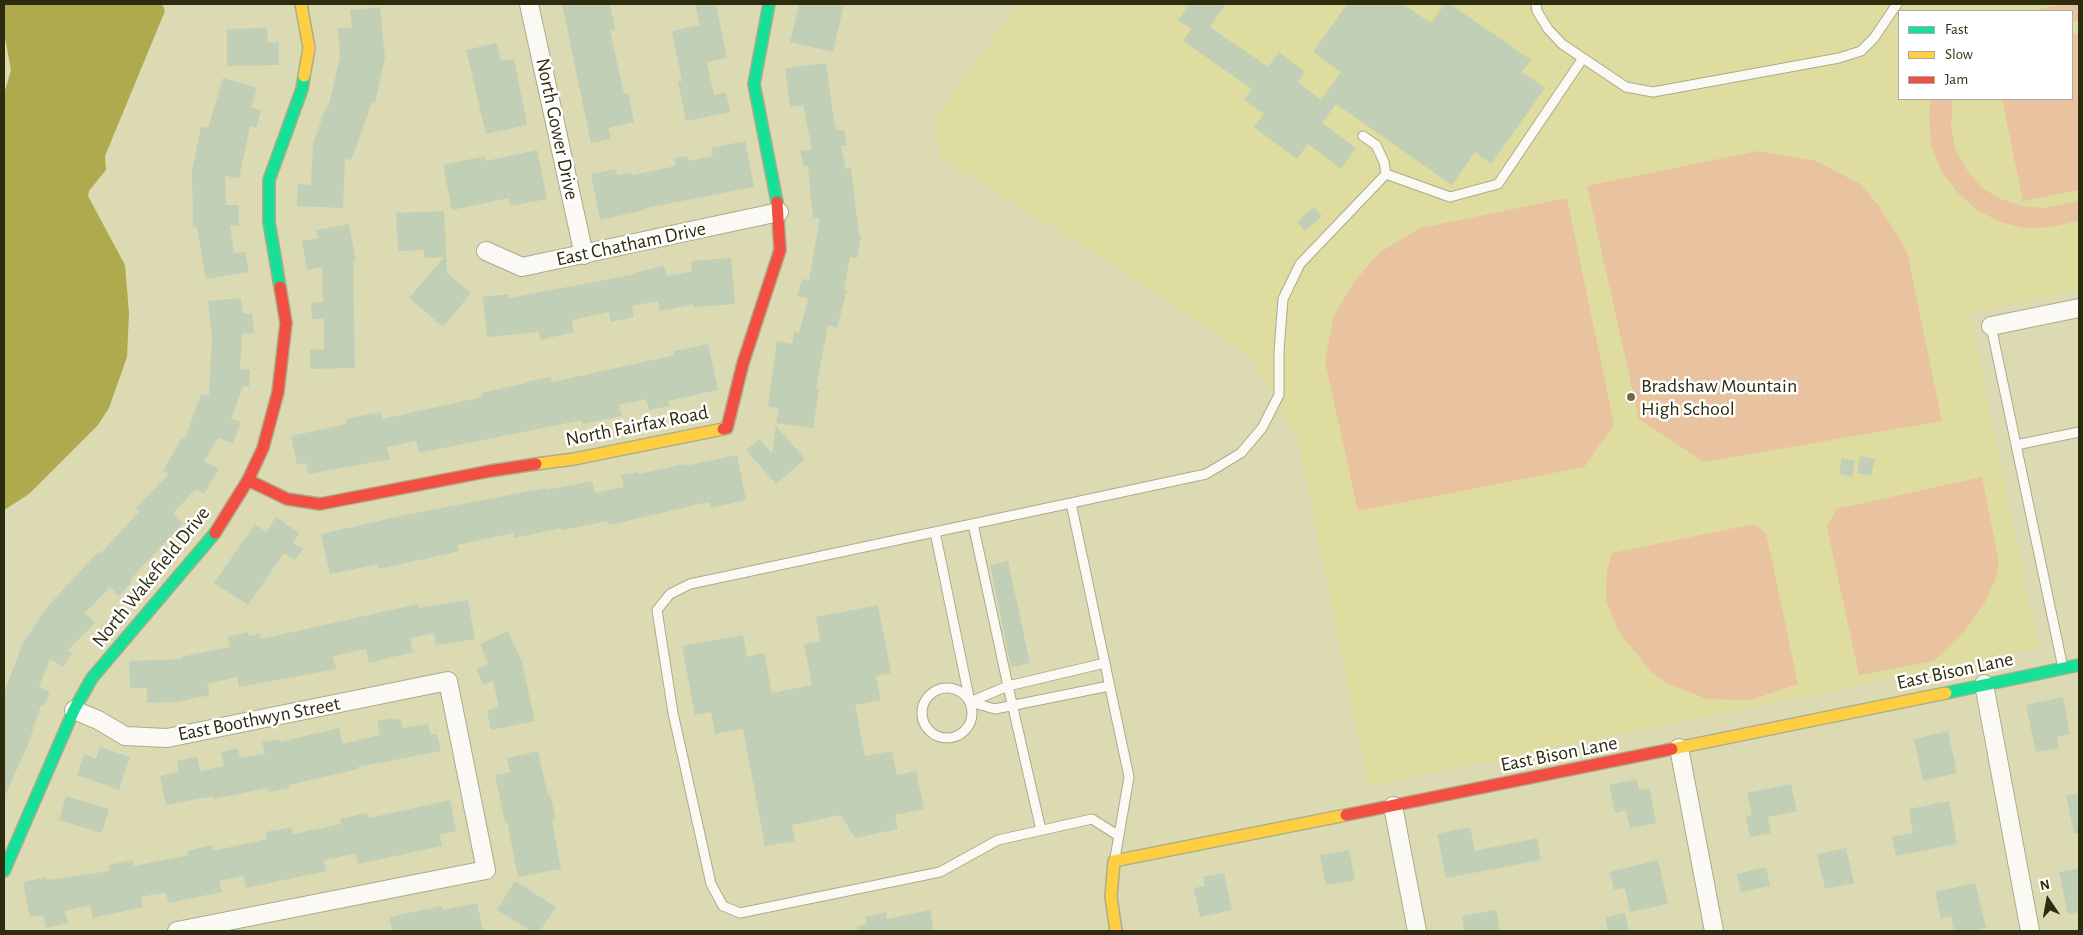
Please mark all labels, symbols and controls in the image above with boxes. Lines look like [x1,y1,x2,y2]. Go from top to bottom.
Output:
legend [1898,10,2073,100]
text: Fast [1945,22,1968,37]
text: Slow [1945,47,1973,62]
street label: North Gower Drive [530,56,584,202]
text: Jam [1945,72,1968,87]
street label: East Chatham Drive [554,216,708,272]
place label: Bradshaw Mountain High School [1641,374,1797,421]
marker: Bradshaw Mountain High School [1625,391,1637,403]
street label: North Fairfax Road [564,400,710,452]
street label: North Wakefield Drive [87,502,215,652]
street label: East Bison Lane [1894,647,2016,695]
street label: East Boothwyn Street [176,691,342,747]
street label: East Bison Lane [1498,731,1620,777]
north arrow [2023,875,2073,925]
text: N [2039,877,2051,893]

